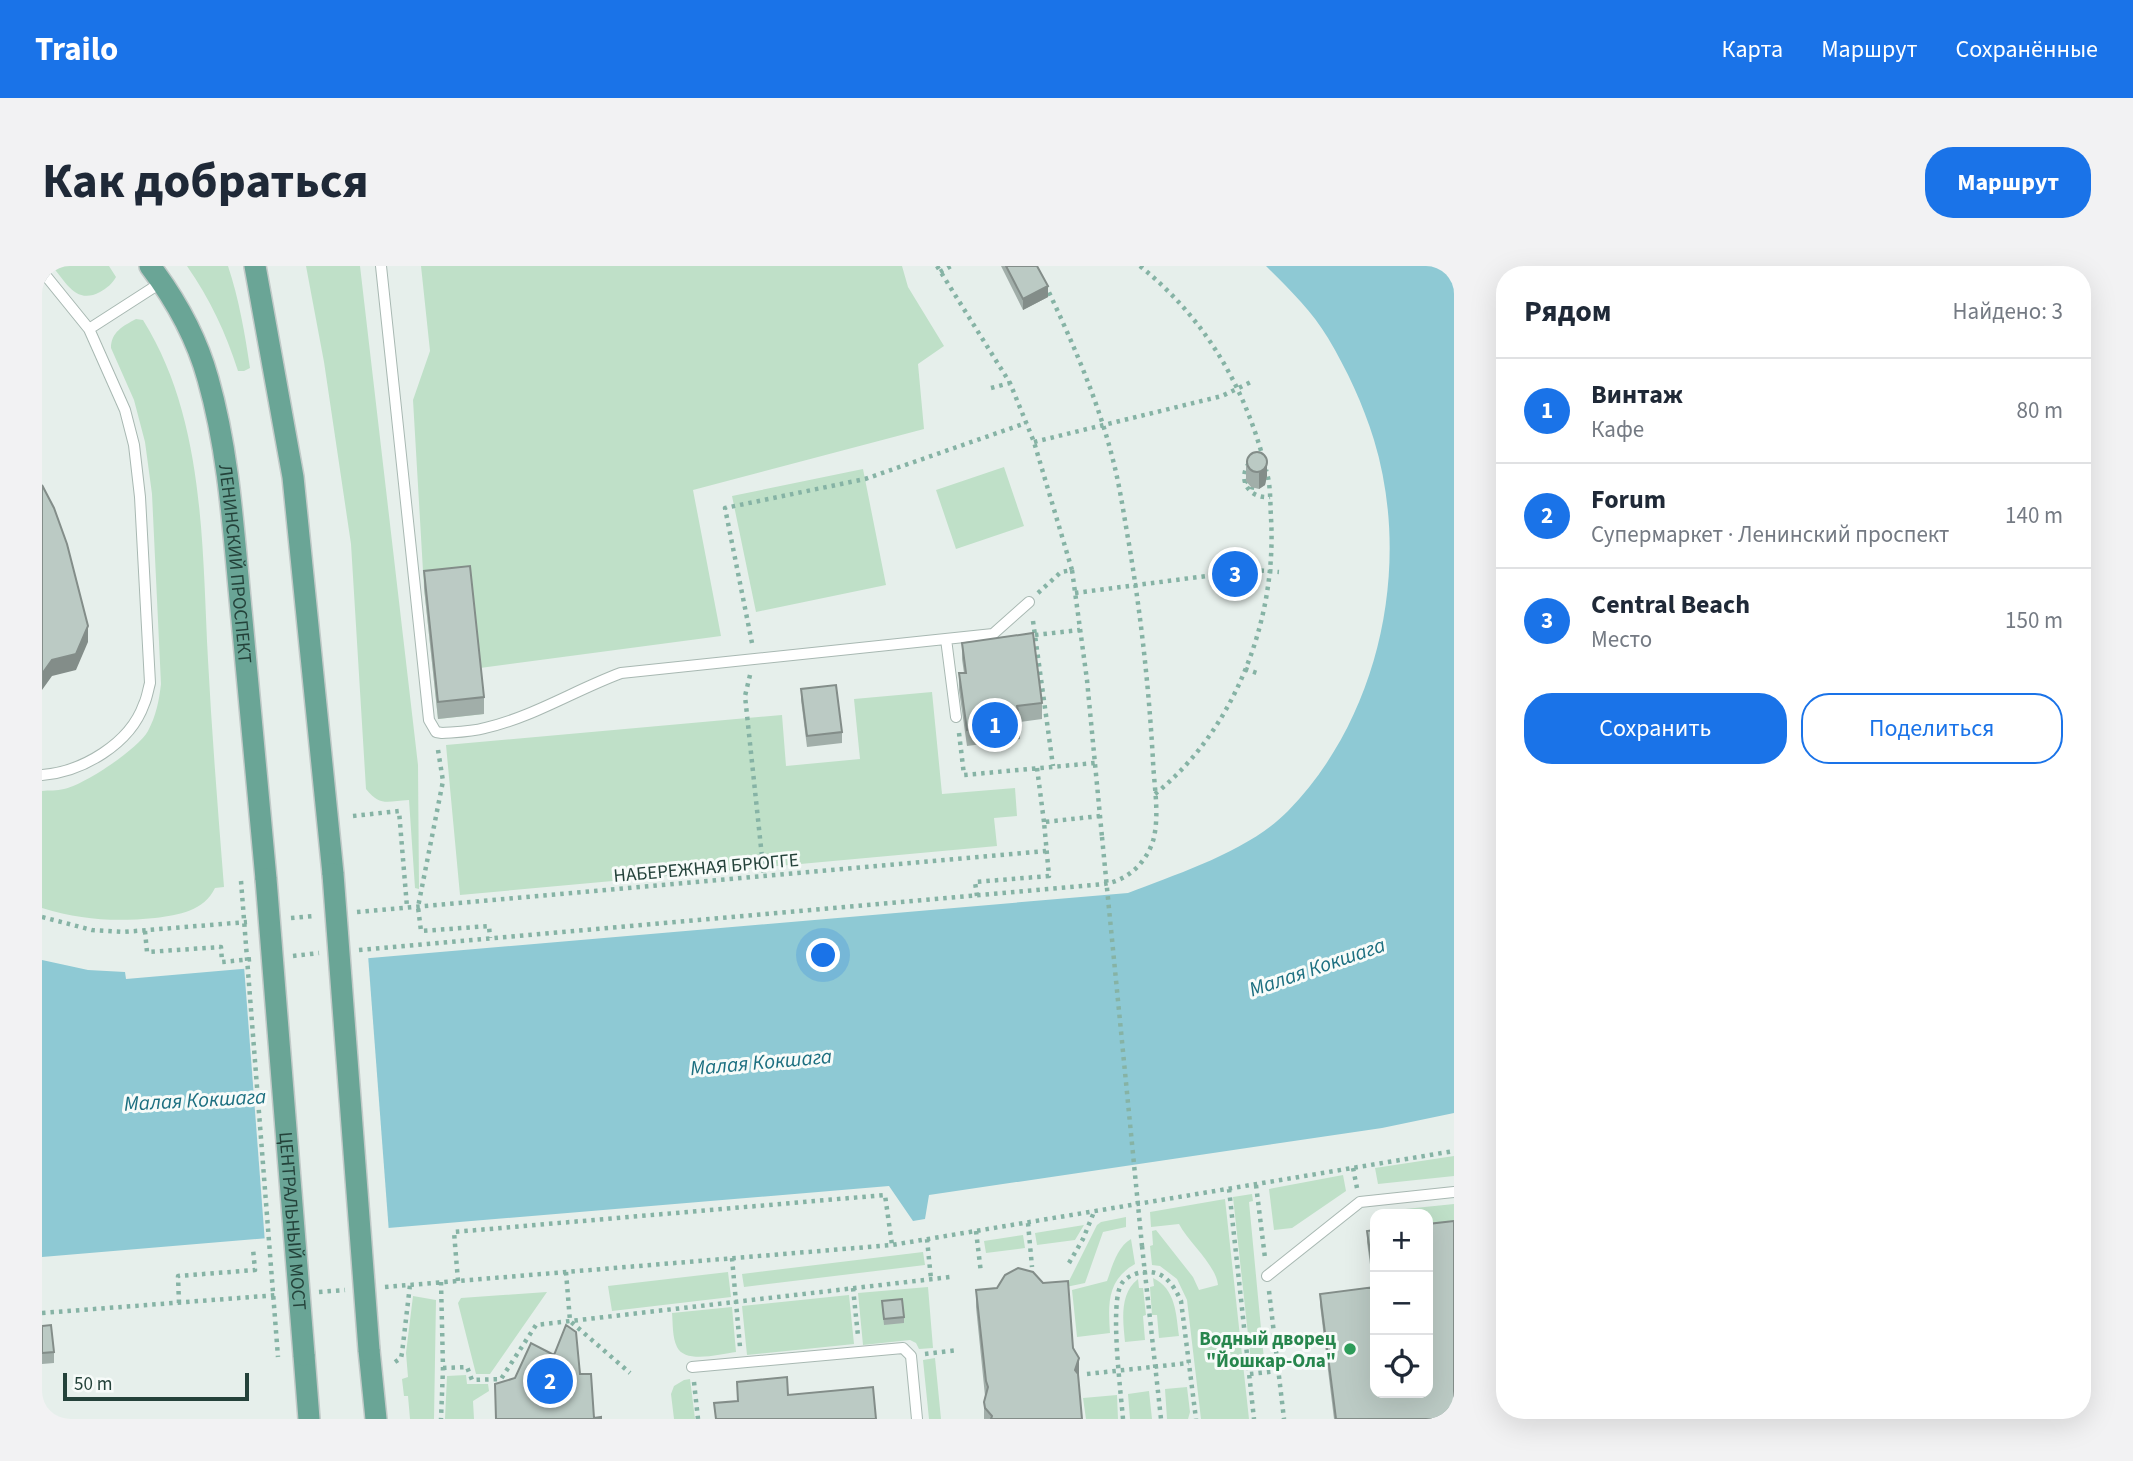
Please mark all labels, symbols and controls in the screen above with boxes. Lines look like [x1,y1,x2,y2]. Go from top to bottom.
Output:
text: Trailo [35,26,118,73]
text: Карта [1722,32,1783,67]
text: Маршрут [1821,32,1917,67]
text: Сохранённые [1955,32,2098,67]
text: Как добраться [42,147,369,217]
button: Маршрут [1925,147,2091,218]
text: Рядом [1524,290,1612,333]
text: Найдено: 3 [1953,295,2063,328]
text: Винтаж [1591,376,1683,413]
text: 1 [1541,394,1553,427]
text: 80 m [2016,394,2063,427]
text: Кафе [1591,413,1644,446]
street label: ЛЕНИНСКИЙ ПРОСПЕКТ [211,463,258,665]
text: Forum [1591,481,1666,518]
text: 2 [1541,499,1553,532]
text: 140 m [2005,499,2063,532]
text: Супермаркет · Ленинский проспект [1591,518,1949,551]
pin: 3 [1212,548,1258,600]
text: Central Beach [1591,586,1750,623]
text: 3 [1541,604,1553,637]
text: 150 m [2005,604,2063,637]
text: Место [1591,623,1652,656]
button: Сохранить [1524,693,1787,764]
button: Поделиться [1801,693,2063,764]
pin: 1 [972,699,1018,751]
street label: НАБЕРЕЖНАЯ БРЮГГЕ [612,847,800,890]
water label: Малая Кокшага [1245,930,1389,1004]
your location [806,938,840,972]
water label: Малая Кокшага [689,1041,833,1083]
water label: Малая Кокшага [123,1081,267,1119]
street label: ЦЕНТРАЛЬНЫЙ МОСТ [271,1131,312,1311]
map controls [1370,1209,1433,1398]
button: + [1370,1209,1433,1272]
button: − [1370,1272,1433,1335]
place label: Водный дворец "Йошкар-Ола" [1199,1326,1337,1375]
button: locate [1370,1335,1433,1398]
marker: Водный дворец "Йошкар-Ола" [1342,1341,1358,1357]
pin: 2 [527,1355,573,1407]
scale bar [63,1370,248,1402]
text: 50 m [74,1371,112,1398]

